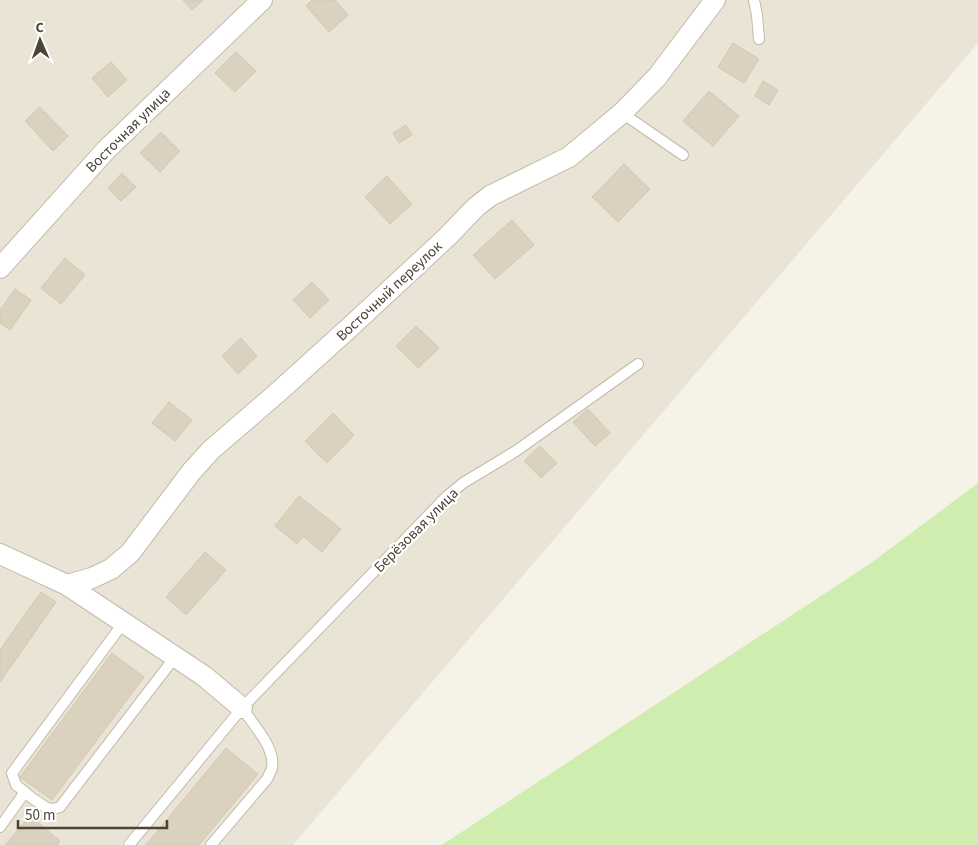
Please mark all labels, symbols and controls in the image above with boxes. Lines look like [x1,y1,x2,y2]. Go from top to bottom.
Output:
north arrow [15,15,65,65]
text: С [35,18,44,38]
street label: Восточная улица [81,83,175,177]
street label: Восточный переулок [332,236,447,346]
street label: Берёзовая улица [369,483,463,577]
scale bar [18,798,166,830]
text: 50 m [25,805,55,826]

